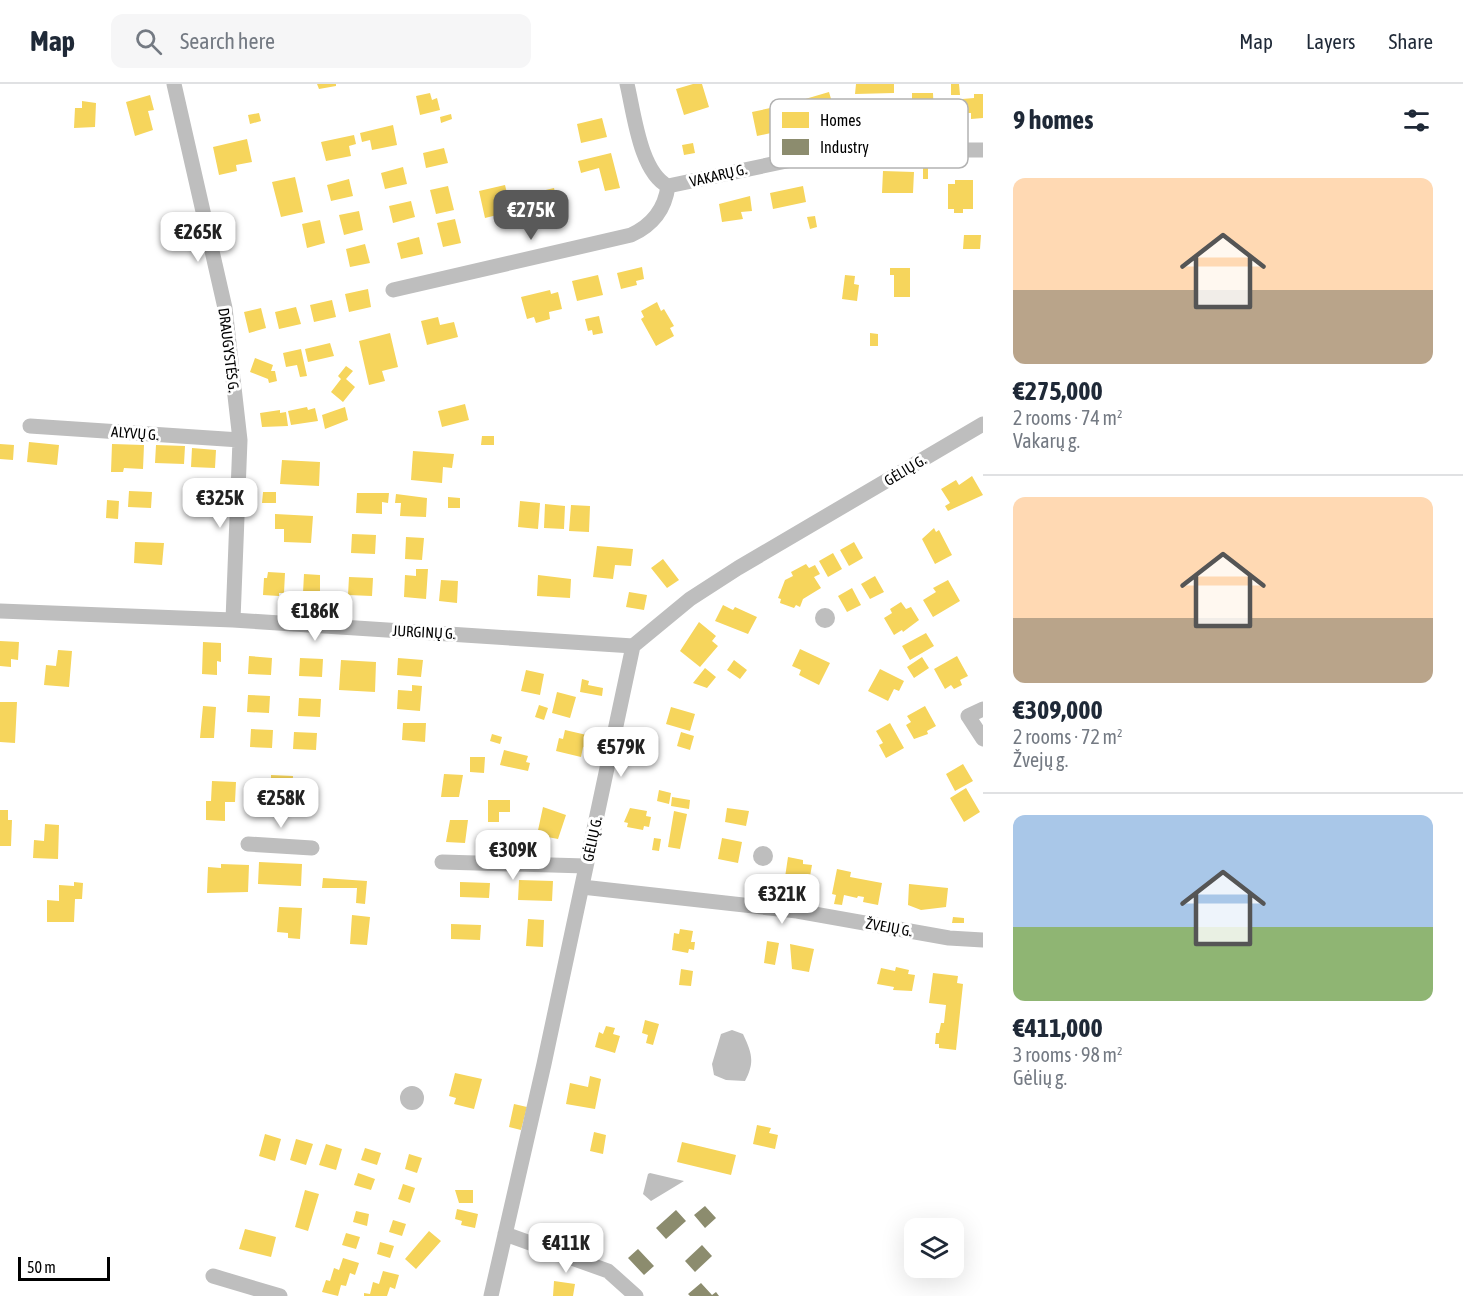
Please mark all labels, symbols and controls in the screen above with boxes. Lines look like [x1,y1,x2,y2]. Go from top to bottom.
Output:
search box [111,14,531,68]
text: Map [30,25,75,57]
icon: search [132,25,165,58]
text: Search here [180,28,275,54]
text: Map [1239,29,1273,53]
text: Layers [1306,29,1356,53]
text: Share [1389,29,1433,53]
legend [770,99,968,168]
icon: filters [1400,104,1433,137]
text: 9 homes [1013,105,1093,135]
text: Homes [820,111,862,129]
text: Industry [820,138,869,157]
street label: VAKARŲ G. [688,160,749,190]
pin: €275K [489,190,573,241]
text: €275K [508,198,555,221]
pin: €265K [156,212,240,263]
icon: home [1169,217,1277,325]
text: €265K [175,220,222,243]
street label: DRAUGYSTĖS G. [215,307,243,394]
text: €275,000 [1013,376,1103,406]
text: 2 rooms · 74 m² [1013,406,1123,429]
street label: ALYVŲ G. [111,423,160,443]
text: Vakarų g. [1013,429,1080,452]
street label: GĖLIŲ G. [881,451,929,489]
pin: €325K [178,478,262,529]
text: €325K [197,486,244,509]
icon: home [1169,536,1277,644]
pin: €186K [273,591,357,642]
text: €186K [292,599,339,622]
street label: JURGINŲ G. [392,622,456,642]
text: €309,000 [1013,695,1103,725]
text: 2 rooms · 72 m² [1013,725,1123,748]
pin: €579K [579,727,663,778]
text: €579K [598,735,645,758]
text: Žvejų g. [1013,748,1068,771]
pin: €258K [239,778,323,829]
text: €258K [258,786,305,809]
street label: GĖLIŲ G. [579,815,605,863]
pin: €309K [471,830,555,881]
text: €309K [490,838,537,861]
icon: home [1169,854,1277,962]
pin: €321K [740,874,824,925]
text: €321K [759,882,806,905]
street label: ŽVEJŲ G. [864,915,914,939]
text: €411,000 [1013,1013,1103,1043]
text: 3 rooms · 98 m² [1013,1043,1123,1066]
text: Gėlių g. [1013,1066,1067,1089]
map controls [904,1218,964,1278]
button: layers [904,1218,964,1278]
pin: €411K [524,1223,608,1274]
text: €411K [543,1231,590,1254]
scale bar [18,1254,110,1282]
text: 50 m [27,1258,56,1276]

